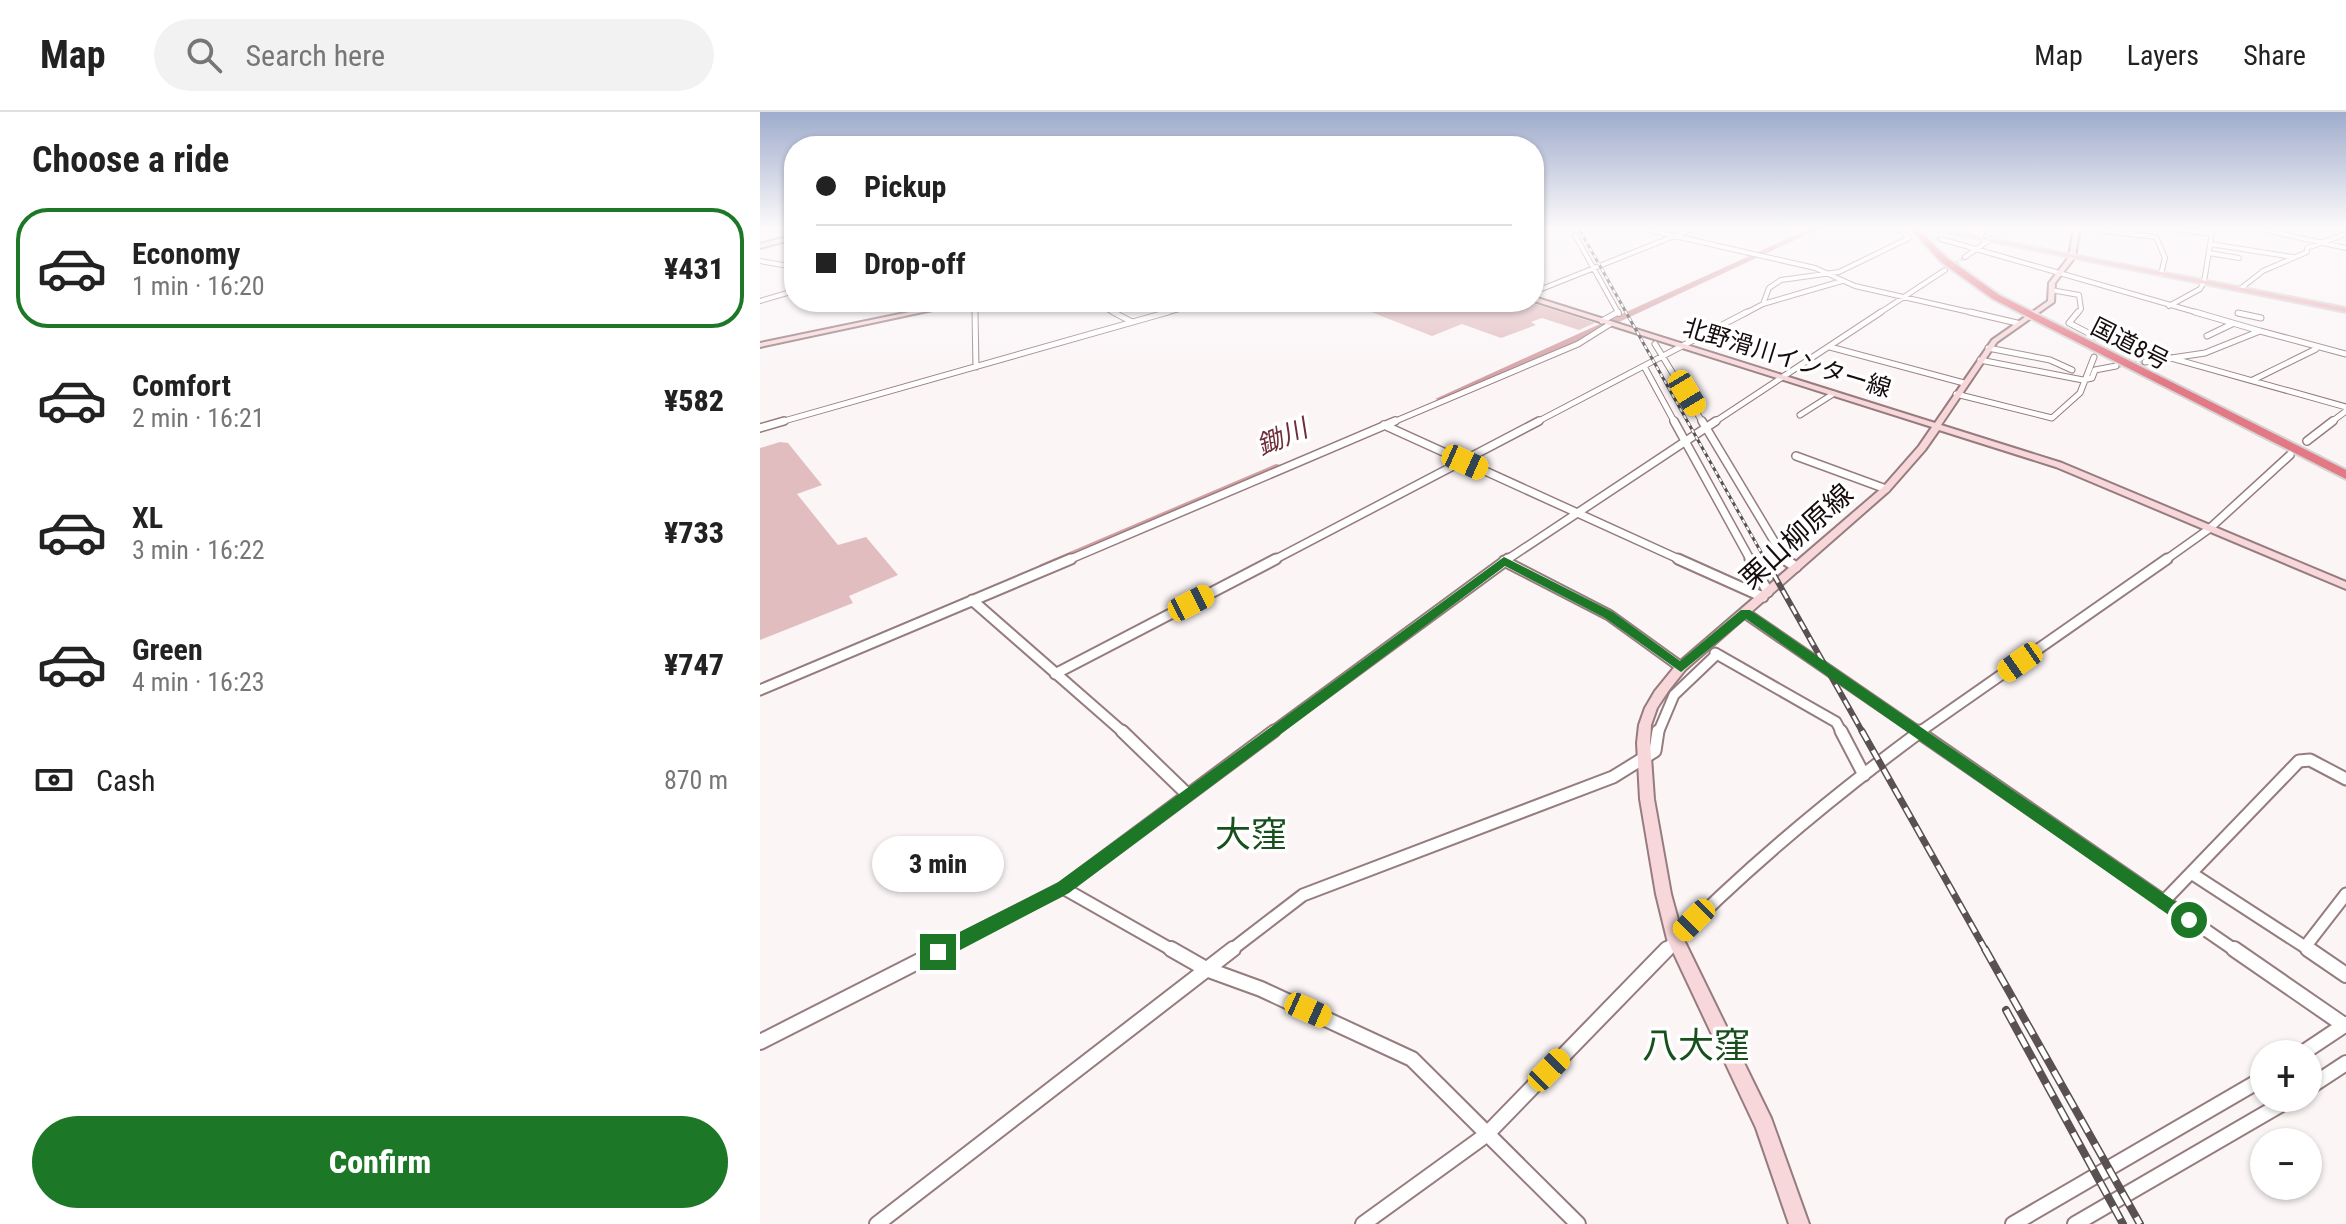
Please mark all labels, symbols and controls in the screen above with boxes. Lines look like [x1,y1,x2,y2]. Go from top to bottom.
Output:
search box [154,19,714,91]
text: Map [40,33,106,77]
icon: search [182,33,226,77]
text: Search here [246,38,385,73]
text: Map [2034,39,2083,72]
text: Layers [2127,39,2199,72]
text: Share [2243,39,2306,72]
text: Choose a ride [32,139,229,181]
text: Pickup [864,169,946,204]
icon: car [36,232,108,304]
text: Economy [132,236,240,271]
text: Drop-off [864,246,966,281]
text: ¥431 [664,251,724,286]
text: 1 min · 16:20 [132,271,265,301]
street label: 国道8号 [2086,312,2174,376]
street label: 北野滑川インター線 [1680,313,1894,403]
icon: car [36,364,108,436]
car [1664,366,1710,420]
text: Comfort [132,368,231,403]
text: ¥582 [664,383,724,418]
text: 2 min · 16:21 [132,403,265,433]
water label: 鋤川 [1252,412,1315,461]
car [1438,441,1492,483]
street label: 栗山柳原線 [1733,477,1859,595]
icon: car [36,496,108,568]
text: XL [132,500,163,535]
text: ¥733 [664,515,724,550]
text: 3 min · 16:22 [132,535,265,565]
car [1164,581,1218,625]
icon: car [36,628,108,700]
text: Green [132,632,203,667]
car [1993,638,2047,686]
text: ¥747 [664,647,724,682]
text: 4 min · 16:23 [132,667,265,697]
icon: cash [32,758,76,802]
text: Cash [96,763,156,798]
text: 870 m [664,765,728,795]
district label: 大窪 [1215,814,1287,856]
callout: 3 min [872,836,1004,892]
text: 3 min [909,849,967,879]
car [1669,895,1719,945]
route start [2171,902,2207,938]
route end [920,934,956,970]
car [1281,989,1335,1031]
district label: 八大窪 [1642,1025,1750,1067]
map controls [2250,1040,2322,1200]
button: + [2250,1040,2322,1112]
car [1524,1044,1574,1096]
button: Confirm [32,1116,728,1208]
button: − [2250,1128,2322,1200]

